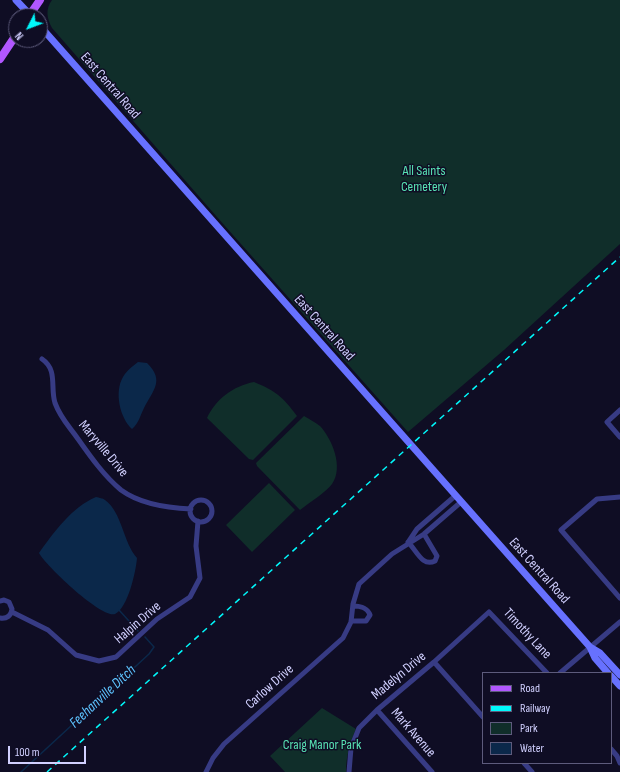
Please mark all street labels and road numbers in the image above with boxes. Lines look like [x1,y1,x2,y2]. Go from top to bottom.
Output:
street label: East Central Road [77,49,143,123]
street label: East Central Road [290,292,358,364]
street label: Maryville Drive [74,417,132,481]
street label: East Central Road [505,535,573,607]
street label: Halpin Drive [111,598,165,648]
street label: Timothy Lane [499,605,555,663]
street label: Madelyn Drive [368,648,430,704]
street label: Carlow Drive [243,661,297,713]
street label: Mark Avenue [387,705,439,761]

